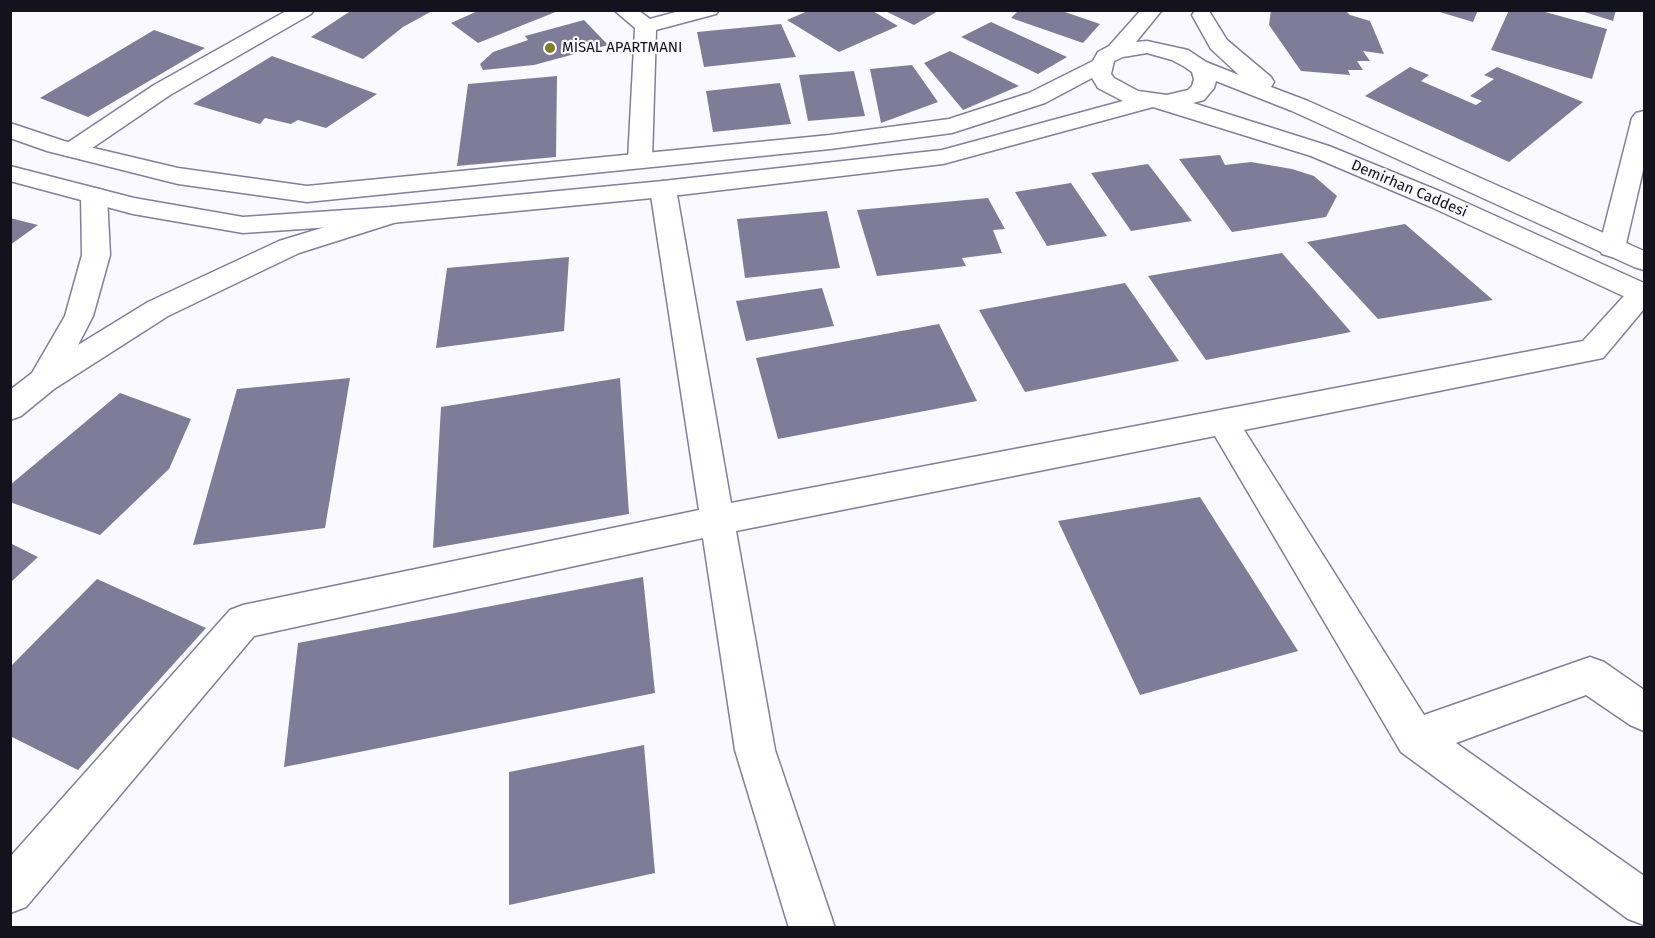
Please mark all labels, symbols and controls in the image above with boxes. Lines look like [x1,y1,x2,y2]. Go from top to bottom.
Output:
place label: MİSAL APARTMANI [562,39,682,57]
marker: MİSAL APARTMANI [543,41,557,55]
street label: Demirhan Caddesi [1348,156,1470,222]

